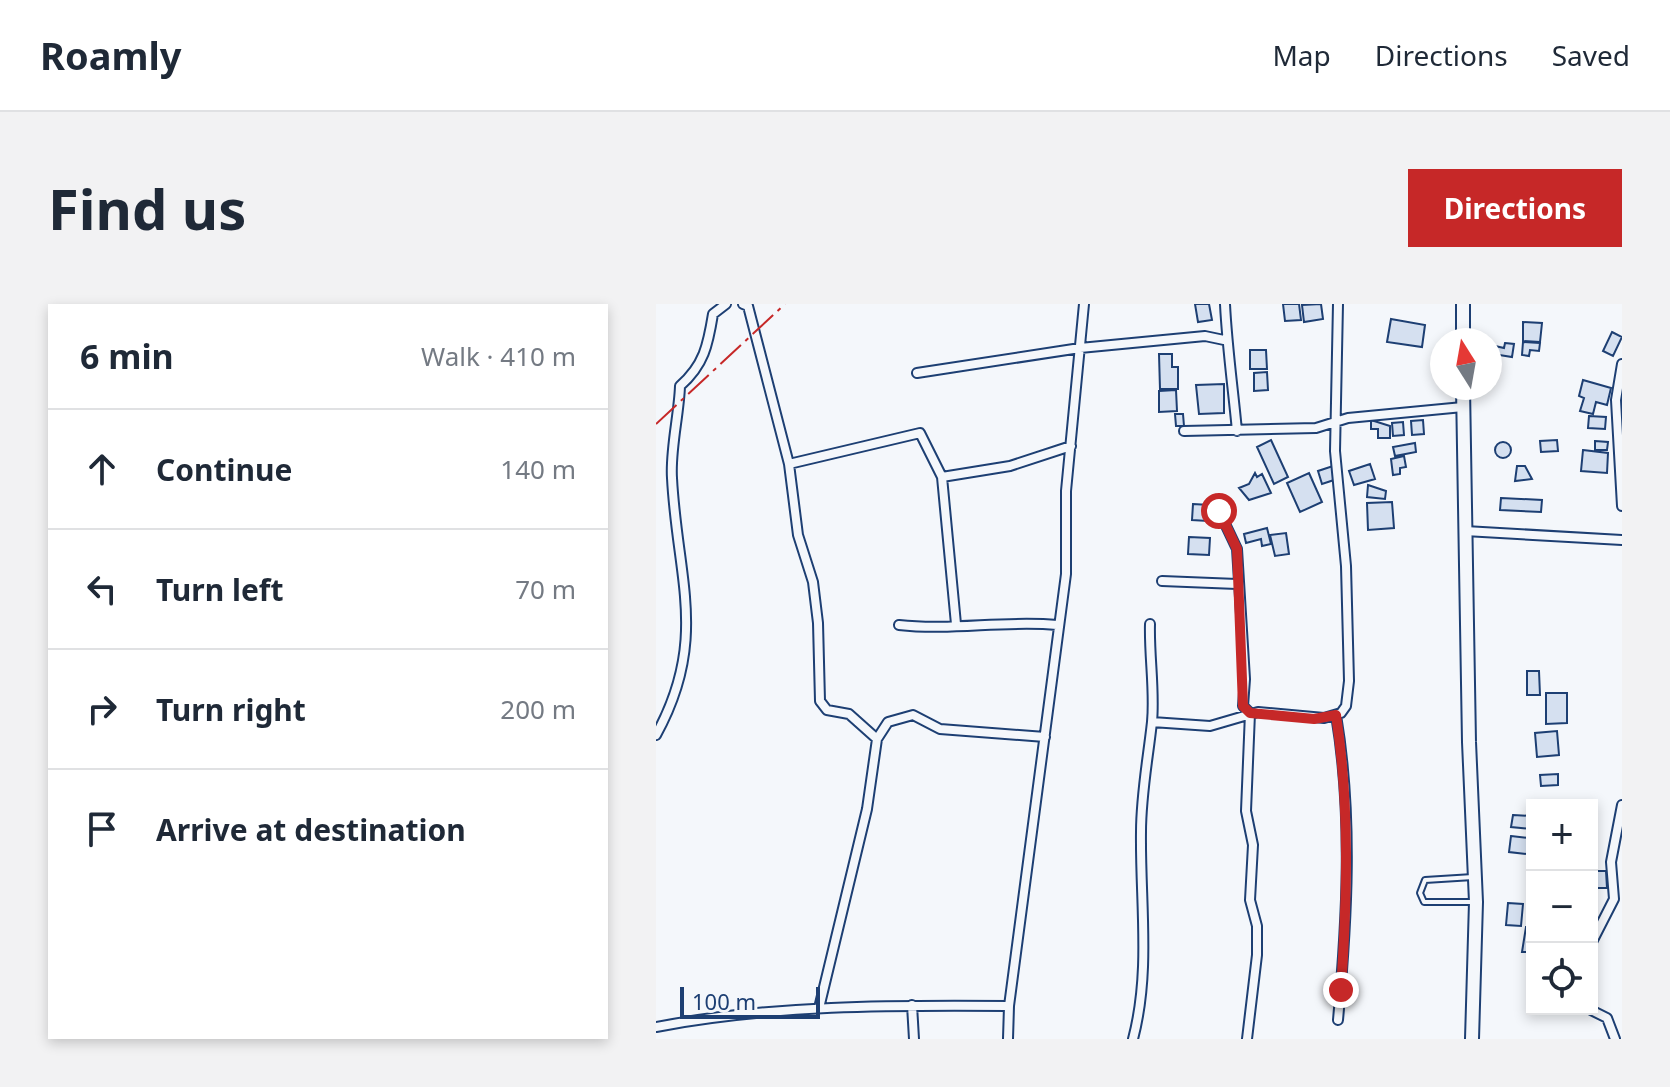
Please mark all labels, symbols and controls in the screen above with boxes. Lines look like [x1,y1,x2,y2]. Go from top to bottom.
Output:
text: Roamly [40,29,182,81]
text: Map [1272,36,1331,74]
text: Directions [1375,36,1508,74]
text: Saved [1552,36,1630,74]
button: Directions [1408,169,1622,247]
text: Find us [48,170,246,246]
north arrow [1430,328,1502,400]
text: 6 min [80,333,174,379]
text: Walk · 410 m [421,338,576,374]
icon: ahead [80,447,124,491]
text: Continue [156,449,292,490]
text: 140 m [500,451,576,487]
route start [1201,493,1237,529]
icon: left [80,567,124,611]
text: Turn left [156,569,284,610]
text: 70 m [515,571,576,607]
icon: right [80,687,124,731]
text: Turn right [156,689,306,730]
text: 200 m [500,691,576,727]
map controls [1526,799,1598,1015]
button: + [1526,799,1598,871]
icon: arrive [80,807,124,851]
text: Arrive at destination [156,809,466,850]
button: − [1526,871,1598,943]
button: locate [1526,943,1598,1015]
route end [1323,972,1359,1008]
scale bar [680,983,820,1019]
text: 100 m [692,986,756,1016]

